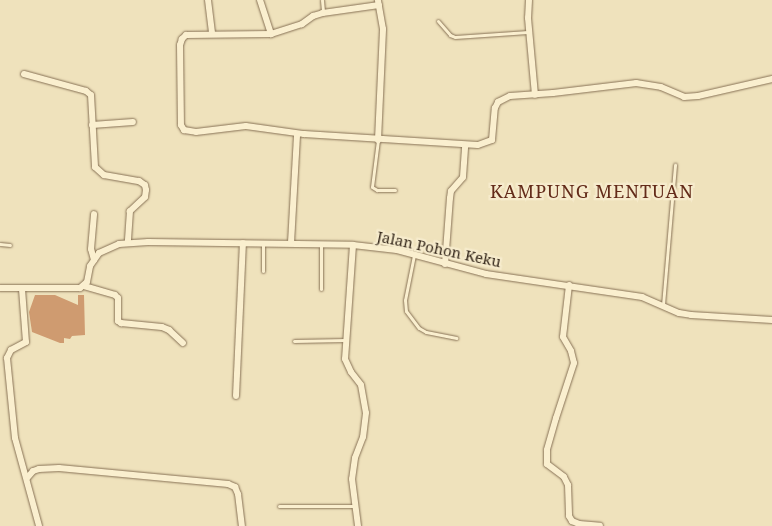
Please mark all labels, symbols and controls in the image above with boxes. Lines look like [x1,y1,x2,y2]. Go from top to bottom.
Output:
district label: KAMPUNG MENTUAN [488,180,696,202]
street label: Jalan Pohon Keku [375,227,503,271]

